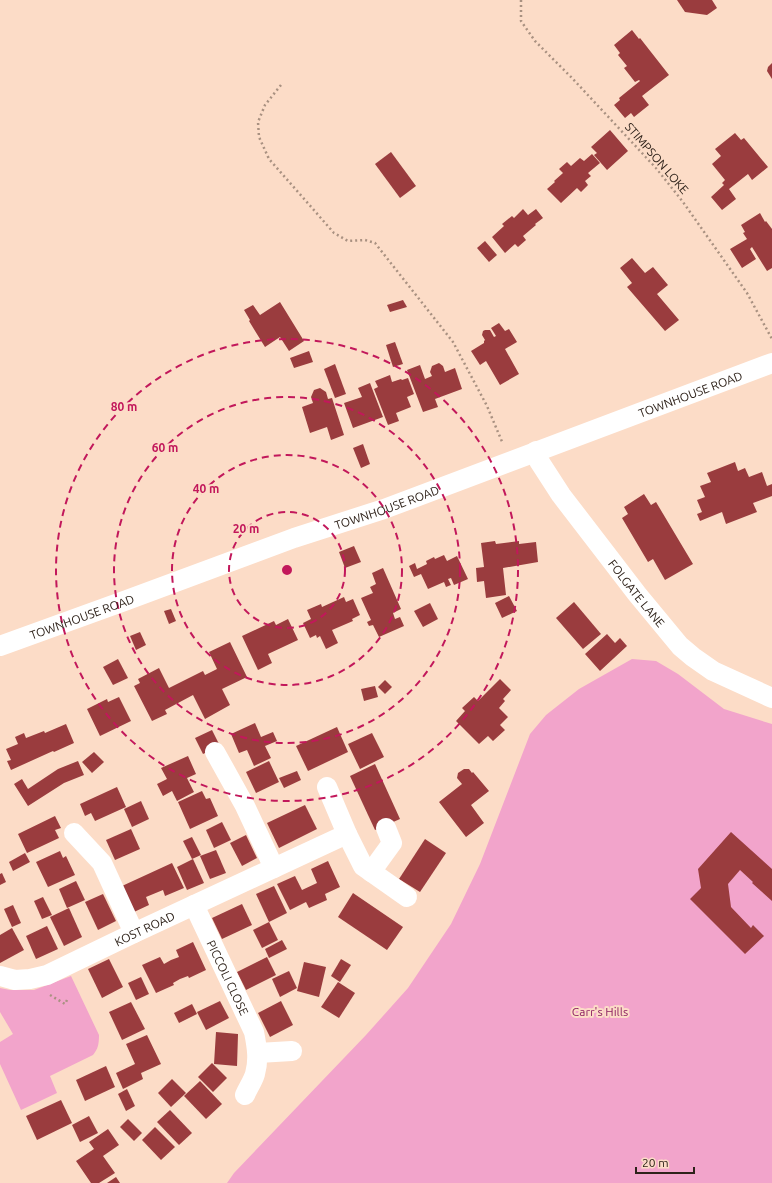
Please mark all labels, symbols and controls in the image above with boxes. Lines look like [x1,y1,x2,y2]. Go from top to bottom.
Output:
street label: STIMPSON LOKE [623,120,691,196]
street label: TOWNHOUSE ROAD [636,368,744,419]
text: 80 m [111,400,137,413]
text: 60 m [152,441,178,454]
text: 40 m [193,482,219,495]
street label: TOWNHOUSE ROAD [333,482,441,531]
text: 20 m [233,522,259,535]
street label: FOLGATE LANE [606,557,668,629]
centre of rings [280,563,294,577]
street label: TOWNHOUSE ROAD [28,591,136,641]
street label: KOST ROAD [112,909,177,948]
street label: PICCOLI CLOSE [205,938,252,1017]
park label: Carr's Hills [572,1005,628,1018]
scale bar [636,1149,694,1175]
text: 20 m [642,1156,669,1169]

